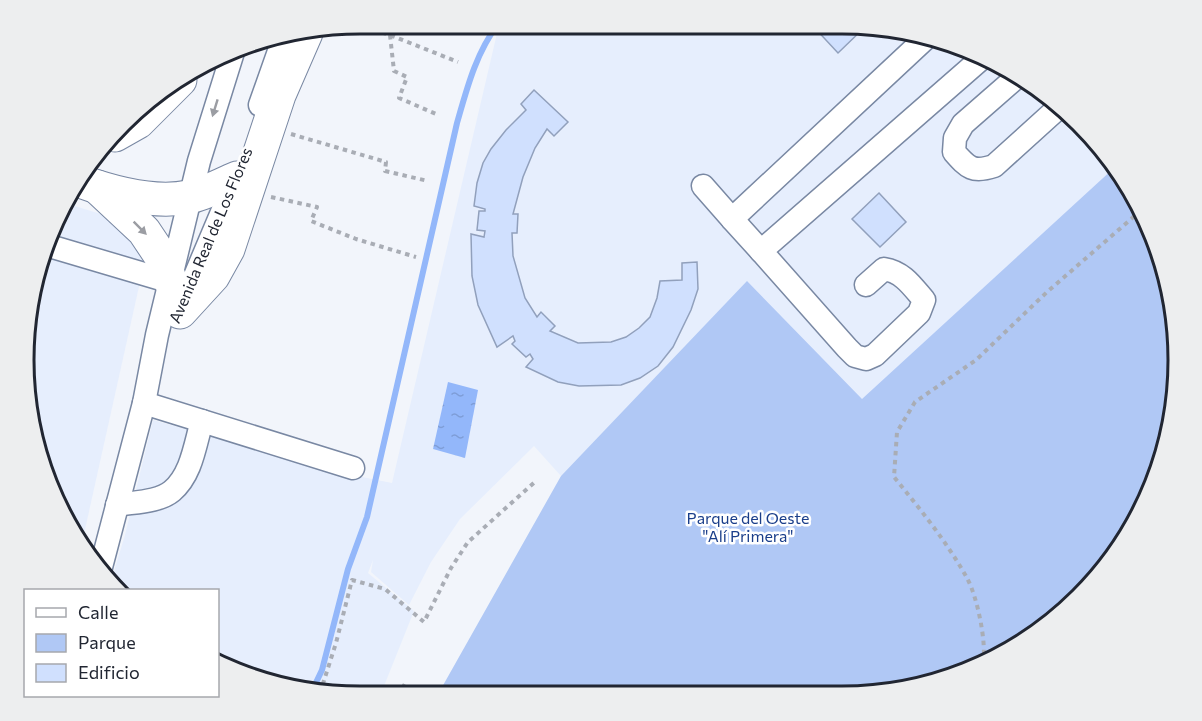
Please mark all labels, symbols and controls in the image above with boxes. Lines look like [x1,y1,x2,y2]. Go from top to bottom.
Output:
one-way arrow [210,99,219,117]
street label: Avenida Real de Los Flores [164,144,256,326]
one-way arrow [132,220,146,234]
park label: Parque del Oeste "Alí Primera" [687,508,809,545]
legend [24,589,219,697]
text: Calle [78,601,118,623]
text: Parque [78,631,136,653]
text: Edificio [78,661,140,683]

